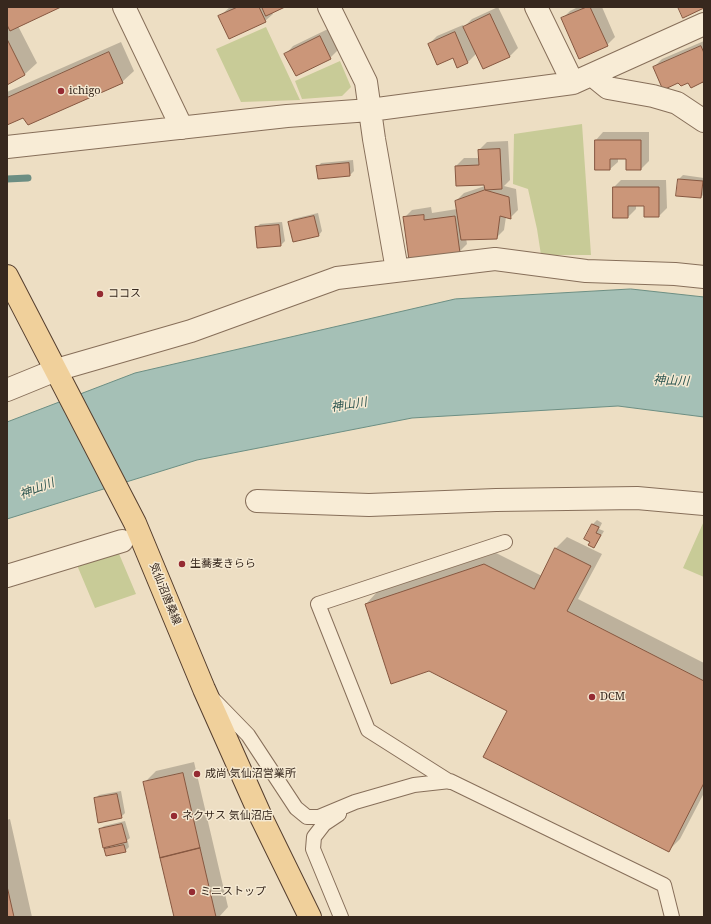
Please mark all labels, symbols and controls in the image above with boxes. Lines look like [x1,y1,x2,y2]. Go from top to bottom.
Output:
place label: ichigo [69,84,101,98]
marker: ichigo [56,86,66,96]
place label: ココス [108,287,141,301]
marker: ココス [95,289,105,299]
water label: 神山川 [653,373,689,389]
water label: 神山川 [330,395,368,415]
water label: 神山川 [18,476,56,502]
place label: 生蕎麦きらら [190,557,256,571]
marker: 生蕎麦きらら [177,559,187,569]
street label: 気仙沼唐桑線 [147,561,183,627]
place label: DCM [600,690,625,704]
marker: DCM [587,692,597,702]
place label: 成尚 気仙沼営業所 [205,767,296,781]
marker: 成尚 気仙沼営業所 [192,769,202,779]
place label: ネクサス 気仙沼店 [182,809,273,823]
marker: ネクサス 気仙沼店 [169,811,179,821]
place label: ミニストップ [200,885,266,899]
marker: ミニストップ [187,887,197,897]

